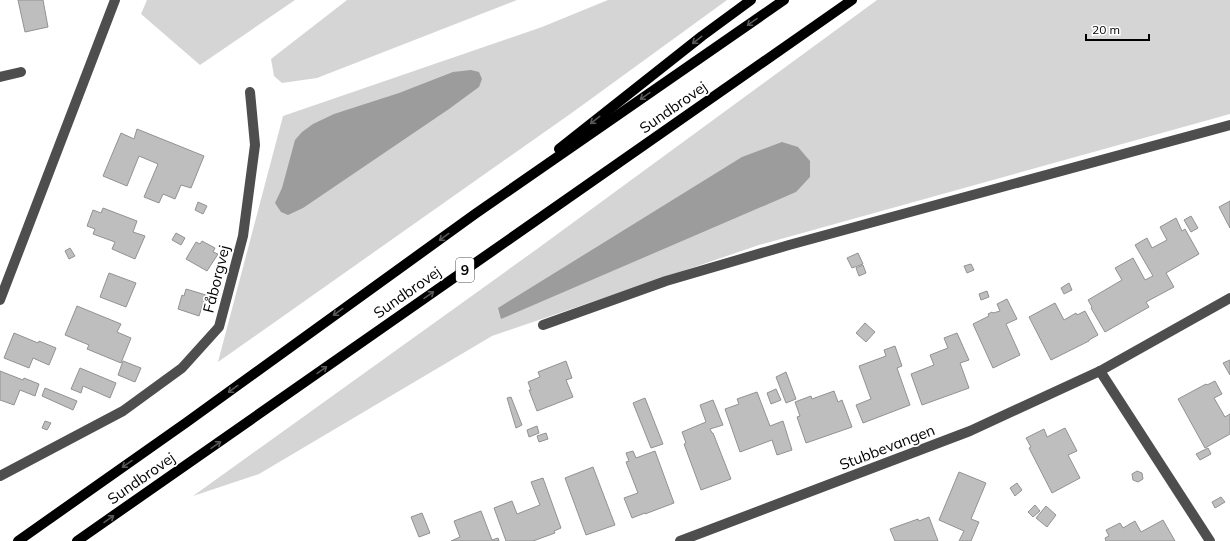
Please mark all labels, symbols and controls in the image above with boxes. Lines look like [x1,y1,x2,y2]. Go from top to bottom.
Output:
scale bar [1086,16,1149,42]
one-way arrow [747,18,758,26]
text: 20 m [1092,22,1120,37]
one-way arrow [692,36,703,44]
street label: Sundbrovej [636,77,710,137]
one-way arrow [640,92,651,100]
one-way arrow [589,116,600,125]
one-way arrow [438,233,449,241]
street label: Fåborgvej [198,243,234,315]
road number: 9 [456,258,474,282]
street label: Sundbrovej [370,262,444,322]
one-way arrow [423,291,434,299]
one-way arrow [333,308,344,316]
one-way arrow [316,366,327,374]
one-way arrow [227,384,238,393]
street label: Stubbevangen [837,420,937,474]
one-way arrow [210,441,221,449]
street label: Sundbrovej [104,448,178,508]
one-way arrow [122,460,133,468]
one-way arrow [103,515,114,523]

